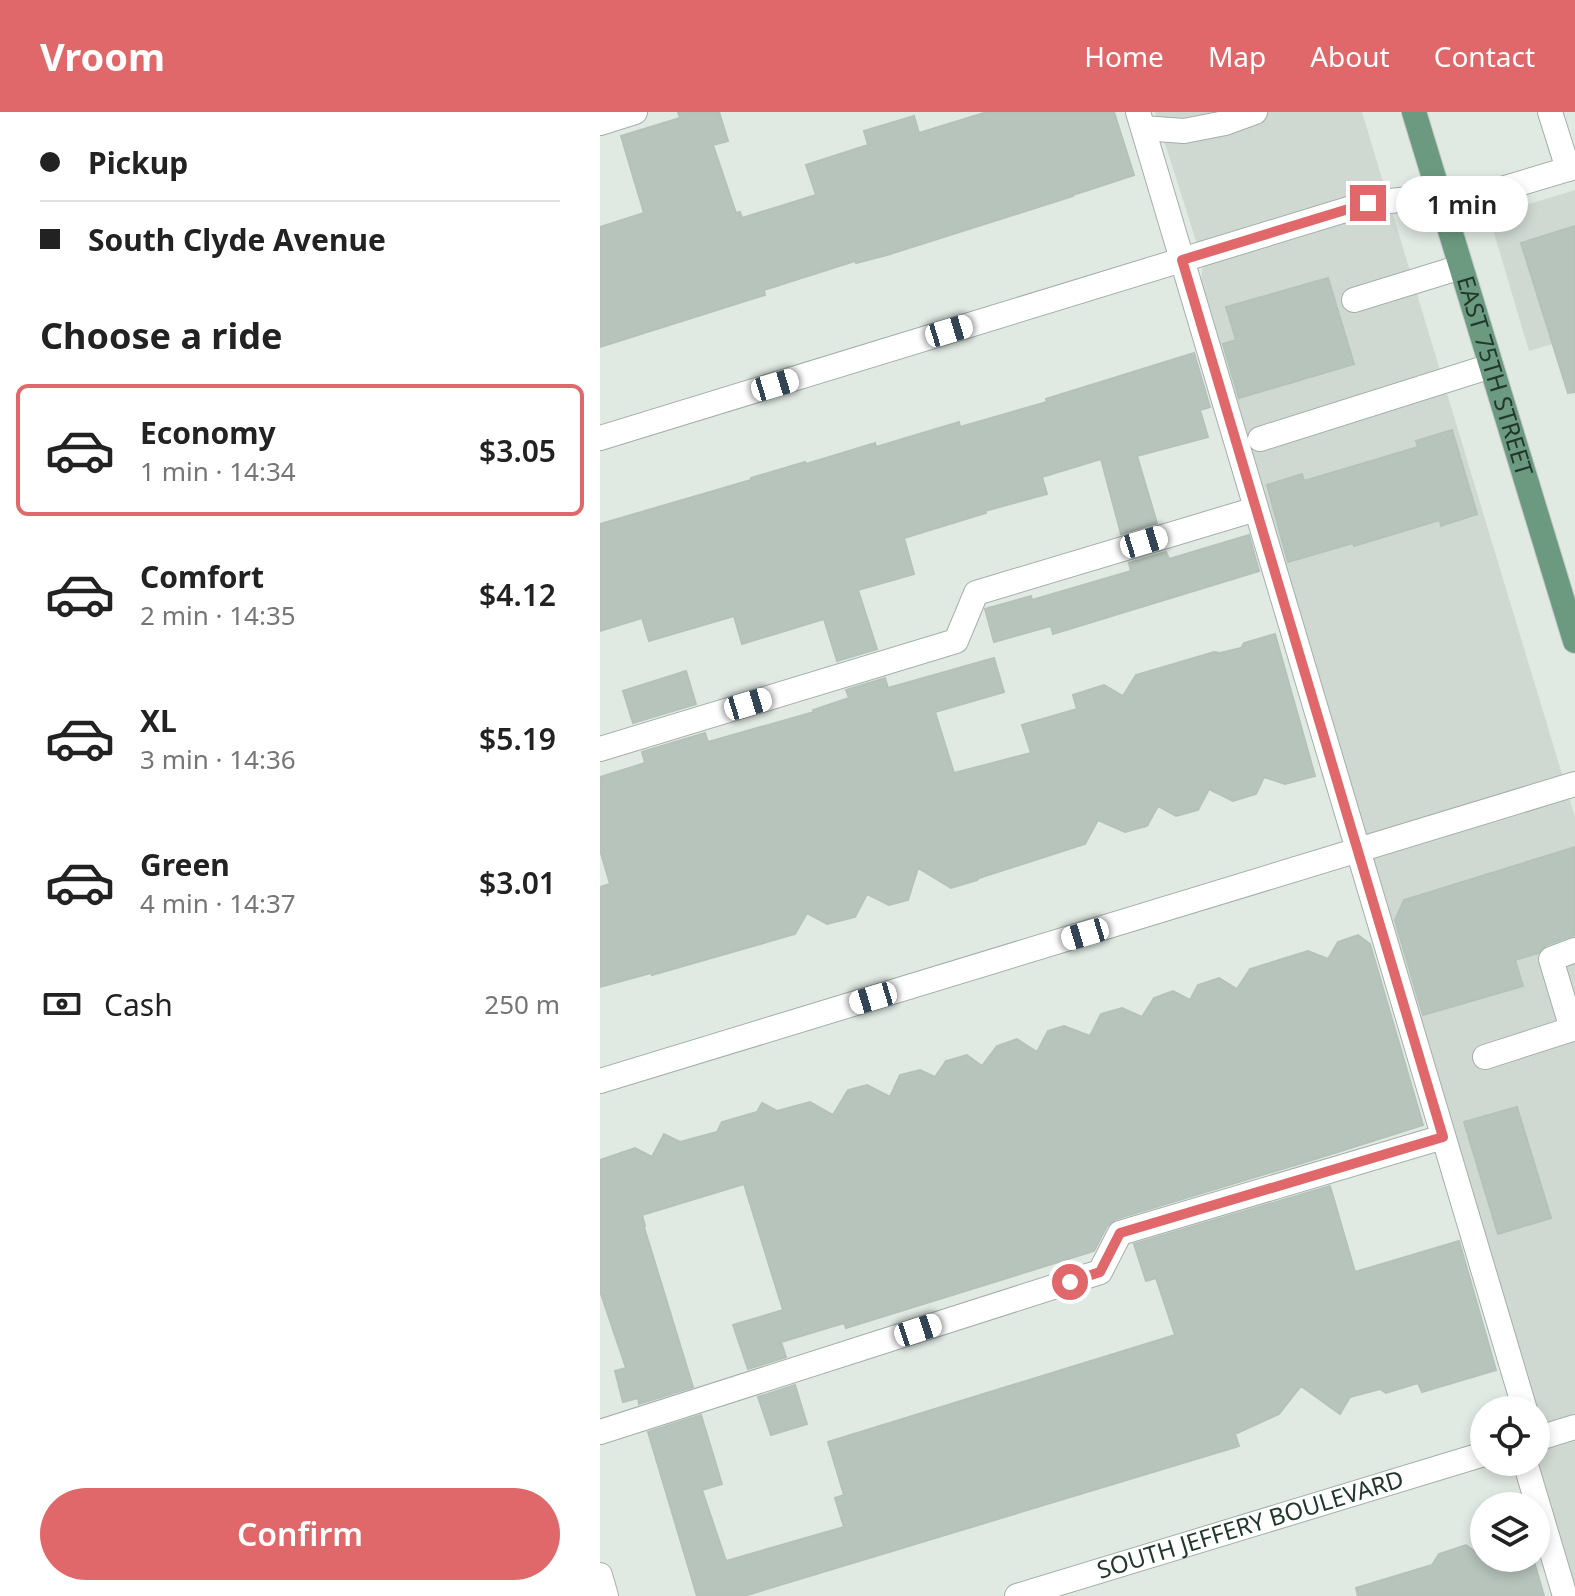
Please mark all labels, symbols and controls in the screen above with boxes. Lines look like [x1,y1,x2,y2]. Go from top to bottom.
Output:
text: Vroom [40,30,165,82]
text: Home [1084,37,1164,75]
text: Map [1208,37,1266,75]
text: About [1310,37,1390,75]
text: Contact [1434,37,1535,75]
text: Pickup [88,142,188,183]
callout: 1 min [1396,175,1528,231]
route end [1350,185,1386,221]
text: 1 min [1427,186,1497,222]
text: South Clyde Avenue [88,219,386,260]
street label: EAST 75TH STREET [1450,271,1542,480]
text: Choose a ride [40,311,282,360]
car [923,313,975,349]
car [749,367,801,403]
text: Economy [140,412,276,453]
icon: car [44,414,116,486]
text: $3.05 [479,430,556,471]
text: 1 min · 14:34 [140,453,296,489]
car [1118,524,1170,560]
text: Comfort [140,556,264,597]
icon: car [44,558,116,630]
text: $4.12 [479,574,556,615]
text: 2 min · 14:35 [140,597,296,633]
car [722,686,774,722]
text: XL [140,700,177,741]
icon: car [44,702,116,774]
text: $5.19 [479,718,556,759]
text: 3 min · 14:36 [140,741,296,777]
text: Green [140,844,230,885]
icon: car [44,846,116,918]
text: $3.01 [479,862,556,903]
text: 4 min · 14:37 [140,885,296,921]
car [1059,916,1111,952]
car [847,980,899,1016]
icon: cash [40,982,84,1026]
text: Cash [104,984,173,1025]
text: 250 m [484,986,560,1022]
route start [1052,1264,1088,1300]
car [891,1311,945,1349]
map controls [1470,1396,1550,1572]
button: locate [1470,1396,1550,1476]
street label: SOUTH JEFFERY BOULEVARD [1093,1461,1407,1586]
button: Confirm [40,1488,560,1580]
button: layers [1470,1492,1550,1572]

